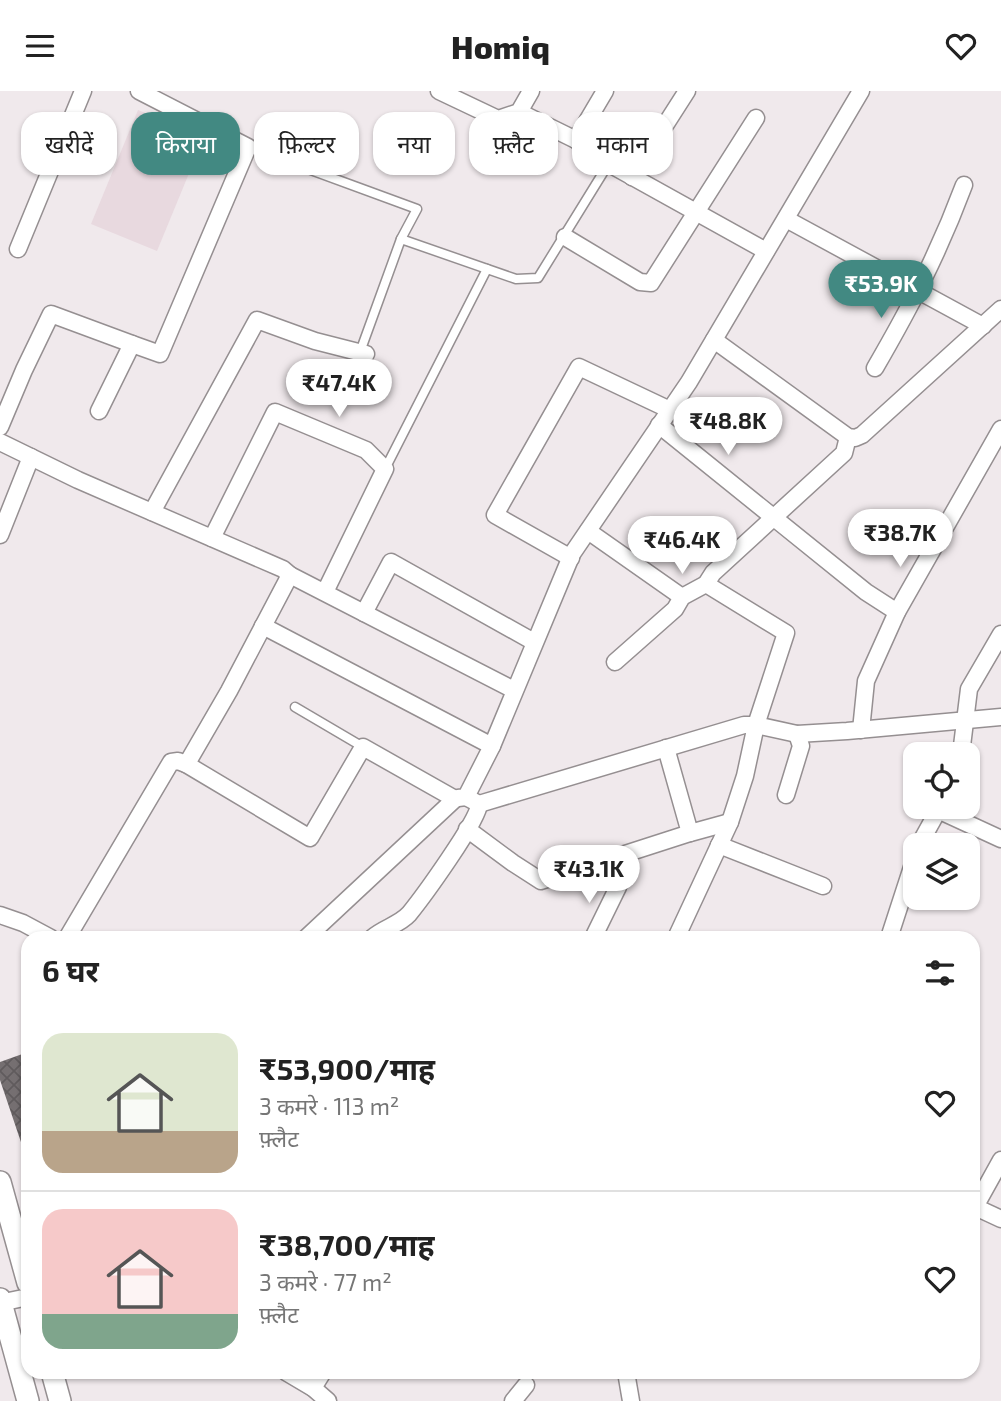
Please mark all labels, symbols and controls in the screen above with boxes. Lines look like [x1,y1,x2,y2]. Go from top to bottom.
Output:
icon: menu [21,27,59,65]
text: Homiq [451,27,550,65]
icon: heart [942,27,980,65]
chip: खरीदें [21,112,117,175]
chip: किराया [131,112,240,175]
chip: फ़िल्टर [254,112,359,175]
chip: नया [373,112,455,175]
chip: फ़्लैट [469,112,558,175]
chip: मकान [572,112,673,175]
pin: ₹53.9K [824,261,938,320]
text: ₹53.9K [844,269,918,297]
pin: ₹47.4K [282,359,396,419]
text: ₹47.4K [302,368,376,396]
pin: ₹48.8K [671,397,785,457]
text: ₹48.8K [689,406,767,434]
pin: ₹38.7K [843,510,957,569]
pin: ₹46.4K [625,517,739,576]
text: ₹38.7K [864,518,936,546]
text: ₹46.4K [644,525,720,553]
map controls [903,742,980,910]
button: locate [903,742,980,819]
button: layers [903,833,980,910]
pin: ₹43.1K [532,845,646,905]
text: ₹43.1K [554,854,624,882]
text: 6 घर [42,952,99,988]
icon: filters [921,954,959,992]
text: ₹53,900/माह [259,1050,435,1086]
icon: home [98,1061,182,1145]
icon: heart [921,1084,959,1122]
text: 3 कमरे · 113 m² [259,1092,399,1120]
text: फ़्लैट [259,1124,299,1152]
text: ₹38,700/माह [259,1226,434,1262]
icon: home [98,1237,182,1321]
icon: heart [921,1260,959,1298]
text: 3 कमरे · 77 m² [259,1268,392,1296]
text: फ़्लैट [259,1300,299,1328]

